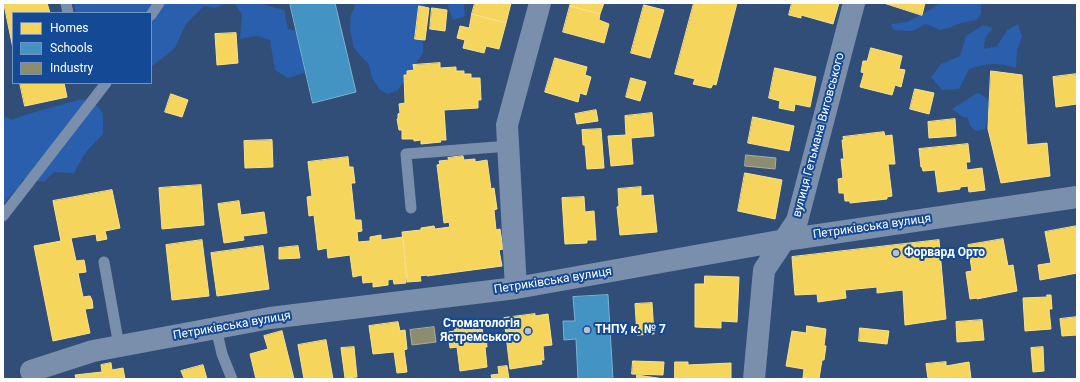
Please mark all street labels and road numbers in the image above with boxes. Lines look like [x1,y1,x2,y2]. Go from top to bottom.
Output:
street label: вулиця Гетьмана Виговського [790,51,848,219]
street label: Петриківська вулиця [812,212,932,242]
street label: Петриківська вулиця [493,265,613,297]
street label: Петриківська вулиця [172,309,292,343]

